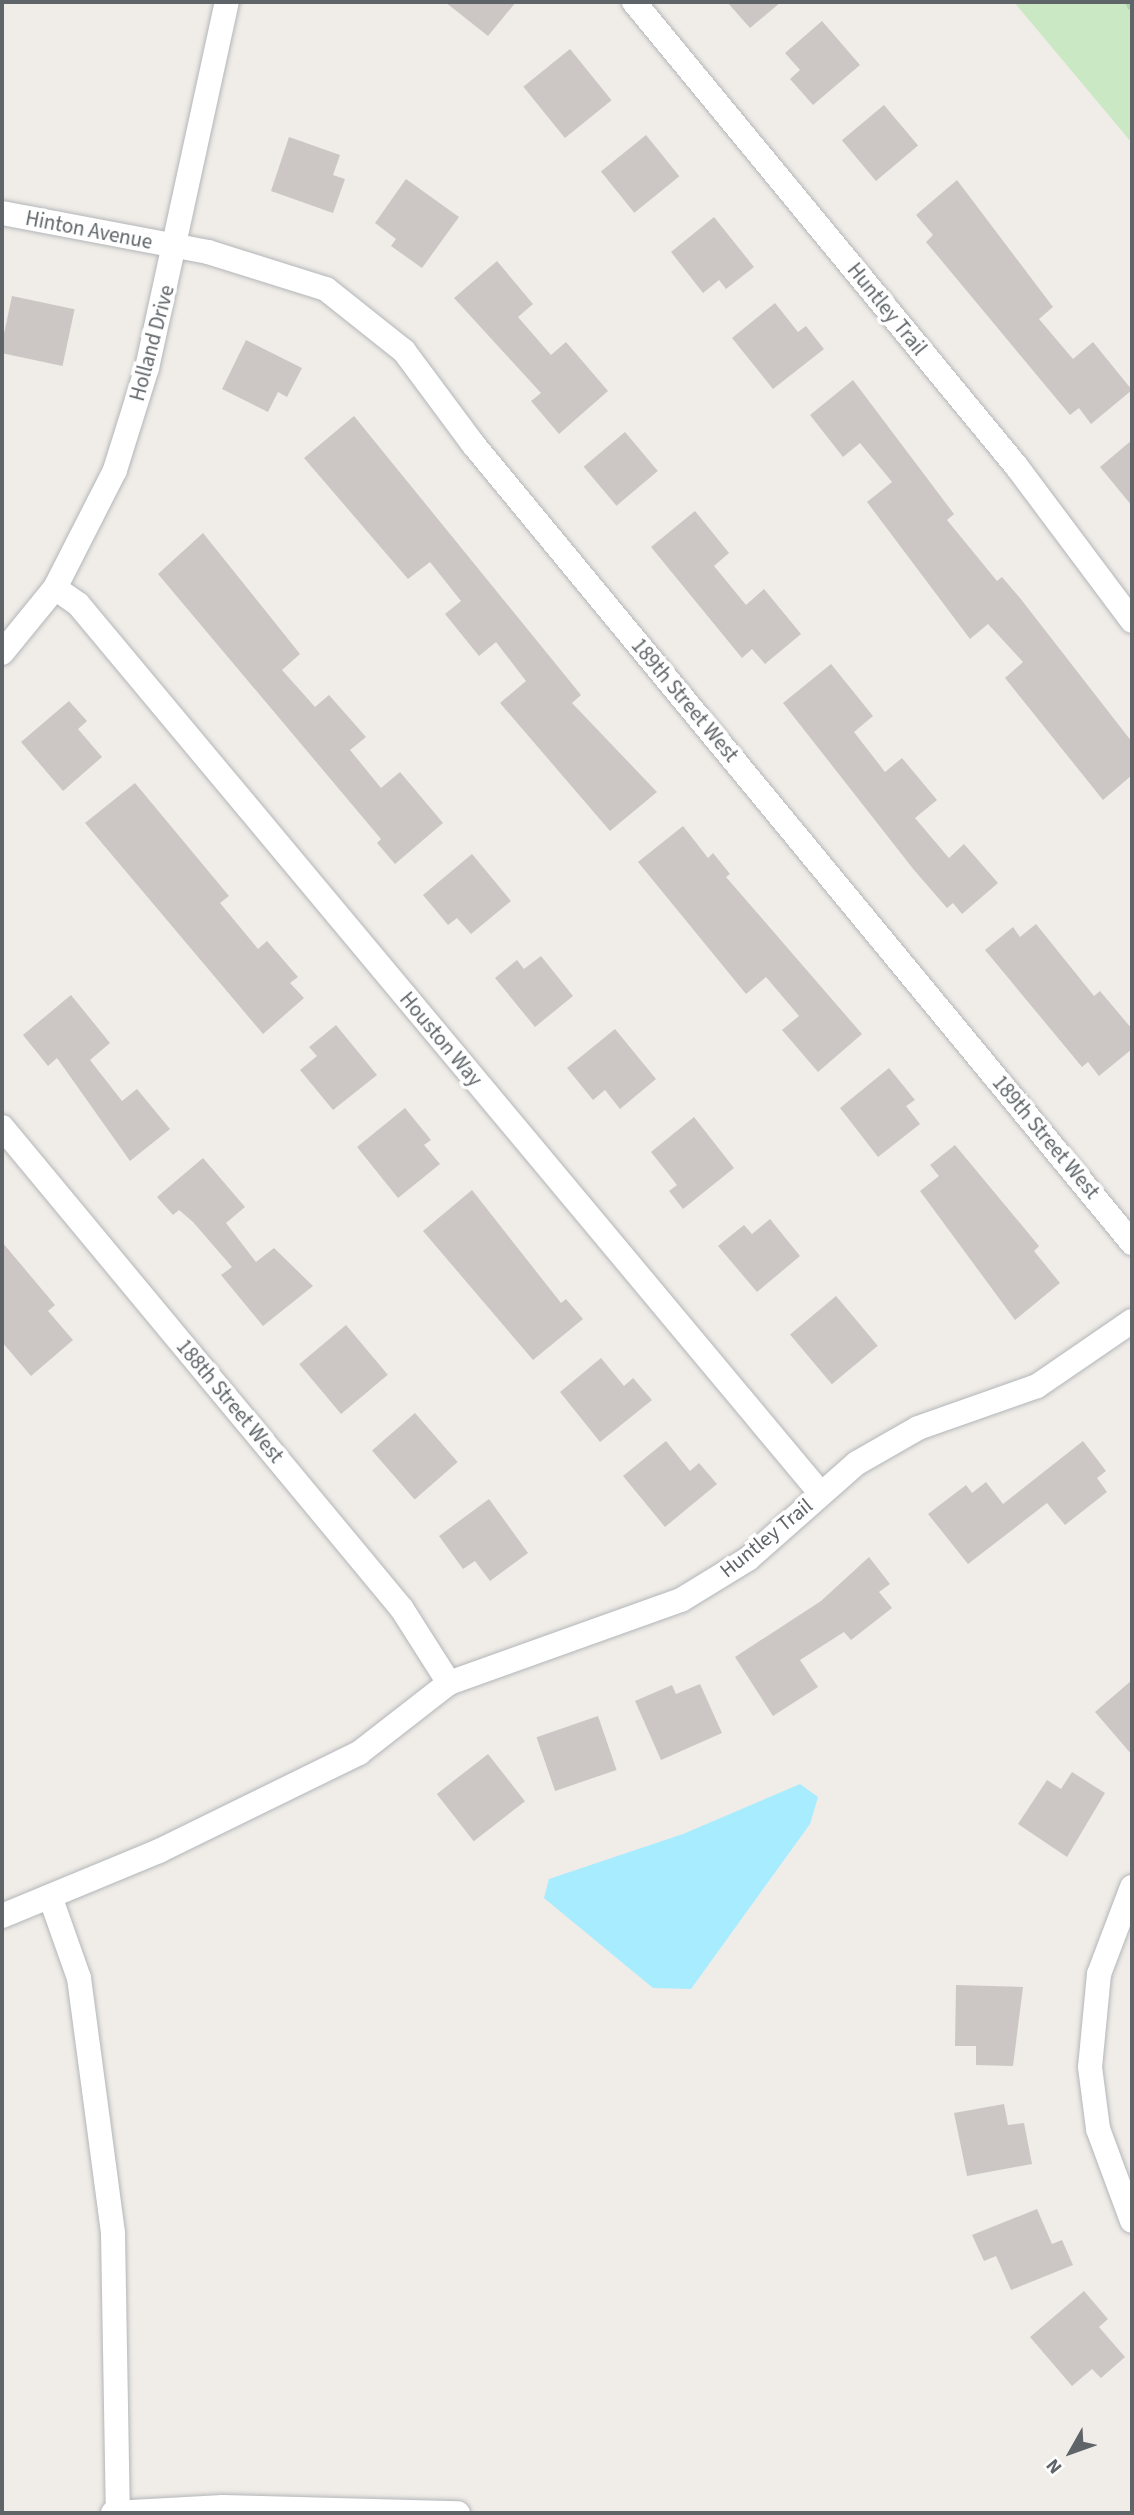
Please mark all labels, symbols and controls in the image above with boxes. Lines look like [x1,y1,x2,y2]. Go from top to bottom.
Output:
street label: Hinton Avenue [23,205,155,255]
street label: Huntley Trail [842,258,932,360]
street label: Holland Drive [124,282,180,404]
street label: 189th Street West [626,633,744,767]
street label: Houston Way [394,987,488,1091]
street label: 189th Street West [987,1070,1105,1204]
street label: 188th Street West [171,1334,289,1468]
street label: Huntley Trail [715,1493,817,1583]
north arrow [1036,2417,1106,2487]
text: N [1040,2452,1069,2479]

